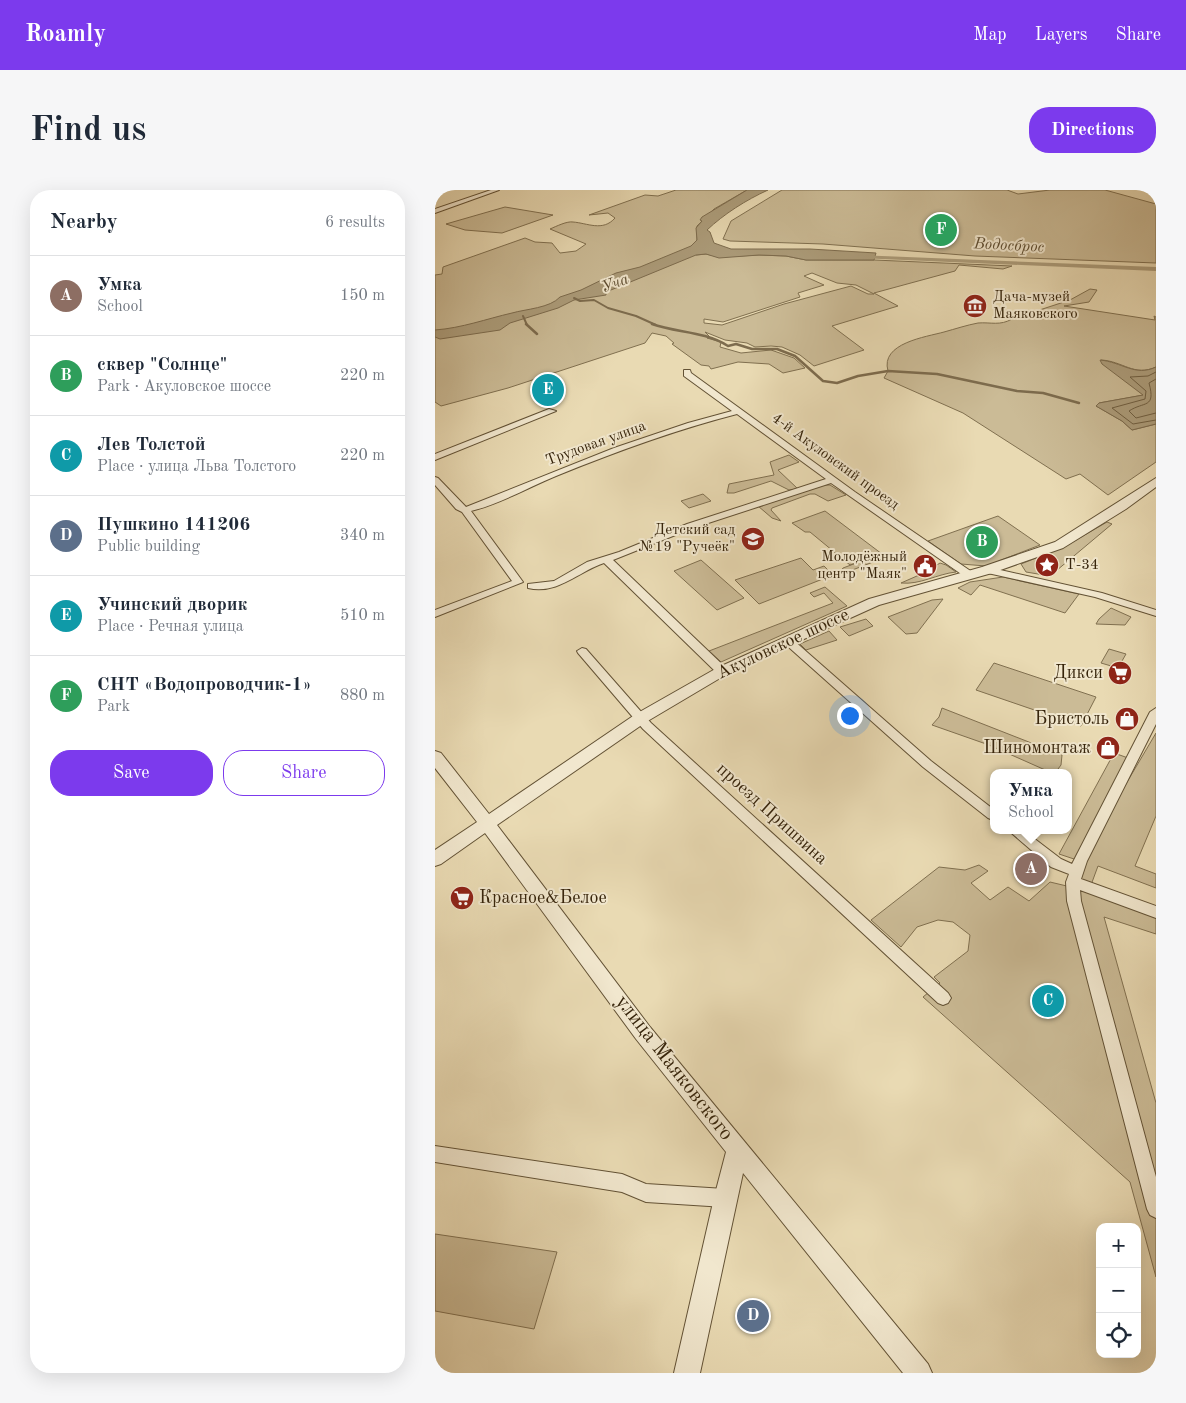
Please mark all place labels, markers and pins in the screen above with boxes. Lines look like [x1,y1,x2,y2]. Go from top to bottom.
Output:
pin: F [925,211,957,249]
place label: Дача-музей Маяковского [993,290,1078,322]
museum icon: Дача-музей Маяковского [962,293,988,319]
pin: E [532,371,564,409]
place label: Детский сад №19 "Ручеёк" [639,523,736,555]
pin: B [966,523,998,561]
school or university icon: Детский сад №19 "Ручеёк" [740,526,766,552]
place label: Молодёжный центр "Маяк" [817,550,907,582]
place icon: Т-34 [1034,552,1060,578]
public building icon: Молодёжный центр "Маяк" [912,553,938,579]
place label: Т-34 [1065,558,1099,573]
supermarket icon: Дикси [1107,660,1133,686]
place label: Дикси [1053,664,1103,682]
shop icon: Бристоль [1114,706,1140,732]
place label: Бристоль [1035,710,1109,728]
shop icon: Шиномонтаж [1095,735,1121,761]
place label: Шиномонтаж [983,739,1091,757]
pin: A [1015,850,1047,888]
supermarket icon: Красное&Белое [449,885,475,911]
place label: Красное&Белое [479,889,607,907]
pin: C [1032,982,1064,1020]
pin: D [737,1297,769,1335]

